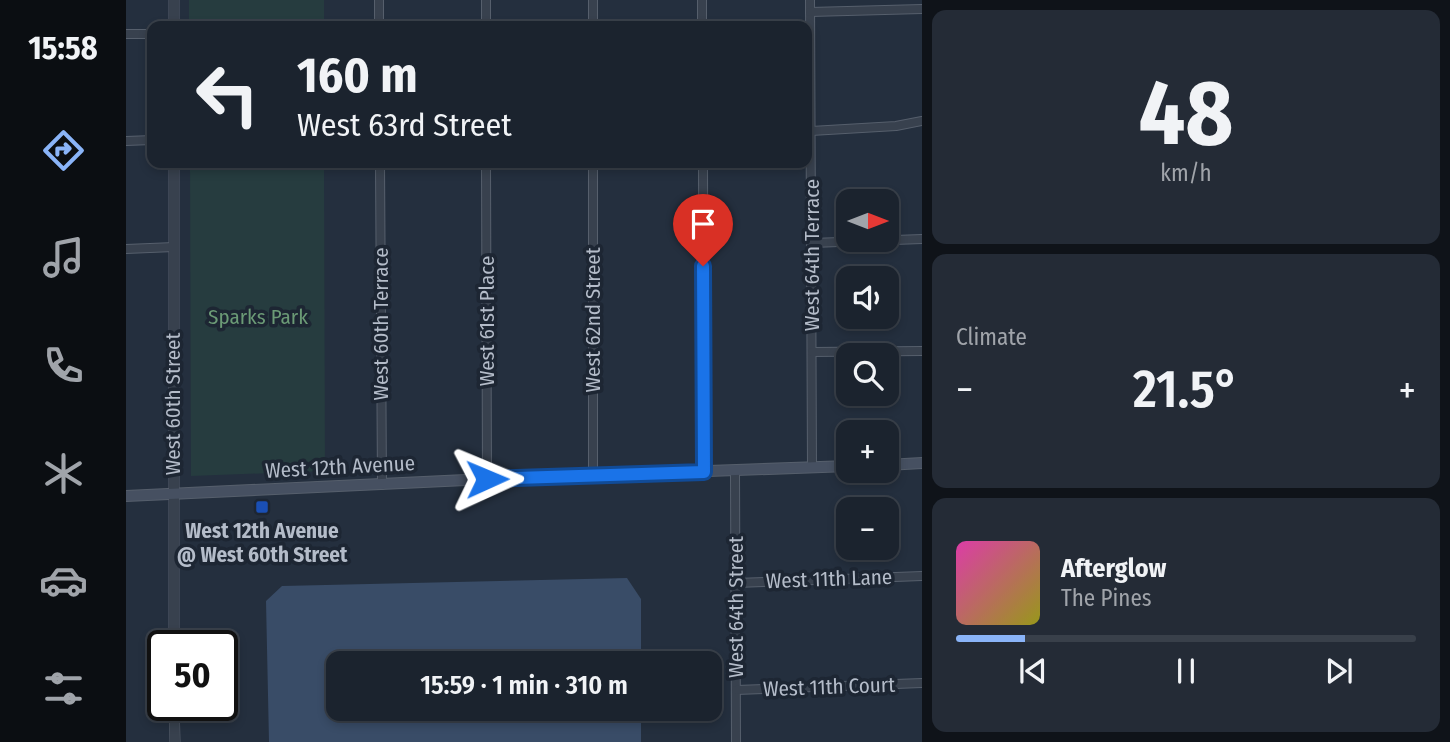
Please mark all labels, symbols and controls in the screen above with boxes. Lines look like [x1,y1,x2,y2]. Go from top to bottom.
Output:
text: 15:58 [28,29,98,67]
text: 160 m [297,46,418,105]
icon: left [182,49,273,140]
text: 48 [1139,59,1233,168]
text: West 63rd Street [297,106,512,144]
icon: directions [39,126,88,175]
text: km/h [1160,159,1212,187]
street label: West 64th Terrace [799,179,825,331]
north arrow [836,189,900,252]
map controls [836,189,899,560]
pin [673,194,733,266]
icon: arrive [684,205,722,243]
icon: music [39,233,88,282]
street label: West 60th Terrace [368,247,394,401]
street label: West 62nd Street [580,247,606,393]
street label: West 61st Place [474,256,500,386]
button: sound [836,266,899,329]
park label: Sparks Park [208,304,308,330]
text: Climate [956,323,1027,351]
street label: West 60th Street [160,333,186,475]
icon: phone [39,341,88,390]
button: search [836,343,899,406]
text: 21.5° [1133,358,1239,421]
text: − [956,367,973,413]
text: + [1399,367,1416,413]
button: + [836,420,899,483]
position arrow [450,442,524,516]
icon: climate [39,449,88,498]
street label: West 12th Avenue [264,450,416,484]
button: − [836,497,899,560]
marker: West 12th Avenue @ West 60th Street [254,499,270,515]
place label: West 12th Avenue @ West 60th Street [177,518,348,568]
street label: West 64th Street [723,536,749,678]
text: Afterglow [1061,553,1166,584]
icon: car [39,556,88,605]
street label: West 11th Lane [765,564,893,594]
text: The Pines [1061,584,1152,612]
speed limit sign: 50 [147,630,238,721]
icon: previous [1014,652,1052,690]
icon: pause [1167,652,1205,690]
icon: next [1320,652,1358,690]
icon: filters [39,664,88,713]
text: 15:59 · 1 min · 310 m [420,670,628,701]
street label: West 11th Court [763,672,896,702]

